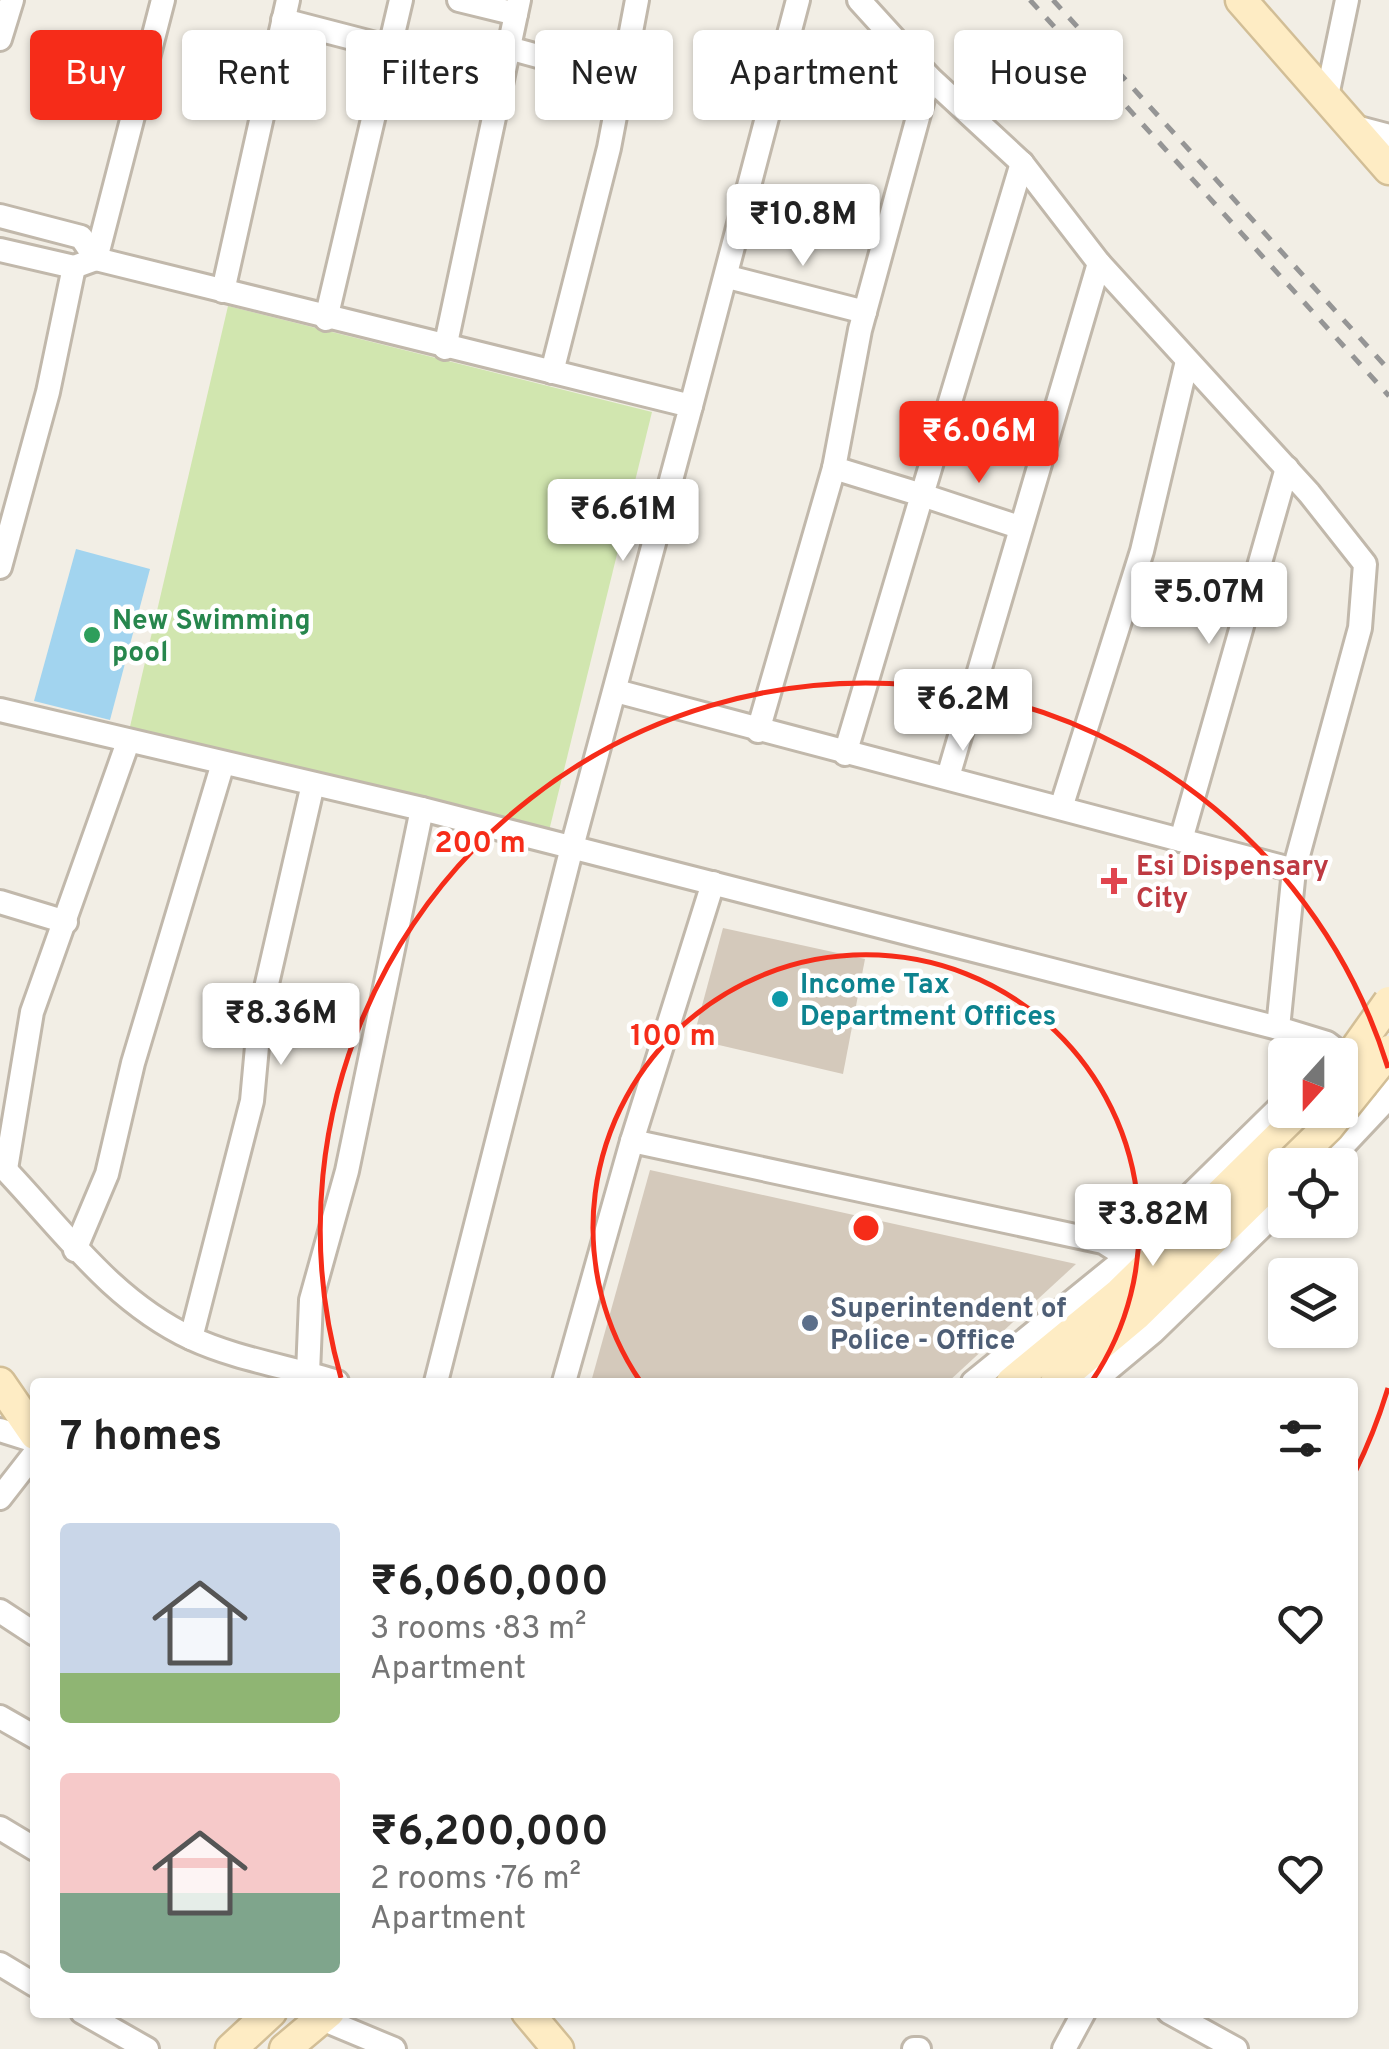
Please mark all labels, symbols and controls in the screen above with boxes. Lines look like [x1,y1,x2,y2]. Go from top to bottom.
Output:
chip: Buy [30,30,162,120]
chip: Rent [182,30,326,120]
chip: Filters [346,30,515,120]
chip: New [535,30,673,120]
chip: Apartment [693,30,934,120]
chip: House [954,30,1123,120]
pin: ₹10.8M [722,184,884,269]
text: ₹10.8M [749,196,857,236]
pin: ₹6.06M [898,401,1060,486]
text: ₹6.06M [921,413,1037,453]
pin: ₹6.61M [542,479,704,564]
text: ₹6.61M [570,491,676,531]
pin: ₹5.07M [1128,562,1290,647]
text: ₹5.07M [1153,574,1265,614]
place label: New Swimming pool [112,604,311,672]
marker: New Swimming pool [81,624,103,646]
pin: ₹6.2M [893,669,1033,754]
text: ₹6.2M [916,681,1010,721]
text: 200 m [434,826,526,863]
place label: Esi Dispensary City [1136,850,1329,918]
marker: Esi Dispensary City [1101,868,1127,894]
place label: Income Tax Department Offices [800,968,1056,1036]
pin: ₹8.36M [200,983,362,1068]
marker: Income Tax Department Offices [769,988,791,1010]
text: ₹8.36M [225,995,337,1035]
text: 100 m [630,1019,716,1056]
north arrow [1268,1038,1358,1128]
map controls [1268,1038,1358,1348]
button: locate [1268,1148,1358,1238]
pin: ₹3.82M [1072,1184,1234,1269]
text: ₹3.82M [1097,1196,1209,1236]
centre of rings [848,1210,884,1246]
button: layers [1268,1258,1358,1348]
place label: Superintendent of Police - Office [830,1292,1066,1360]
marker: Superintendent of Police - Office [799,1312,821,1334]
icon: filters [1273,1411,1328,1466]
text: 7 homes [60,1412,222,1465]
text: ₹6,060,000 [370,1557,609,1610]
icon: home [140,1563,260,1683]
icon: heart [1273,1596,1328,1651]
text: 3 rooms · 83 m² [370,1610,587,1650]
text: Apartment [370,1650,526,1690]
text: ₹6,200,000 [370,1807,609,1860]
icon: home [140,1813,260,1933]
icon: heart [1273,1846,1328,1901]
text: 2 rooms · 76 m² [370,1860,581,1900]
text: Apartment [370,1900,526,1940]

